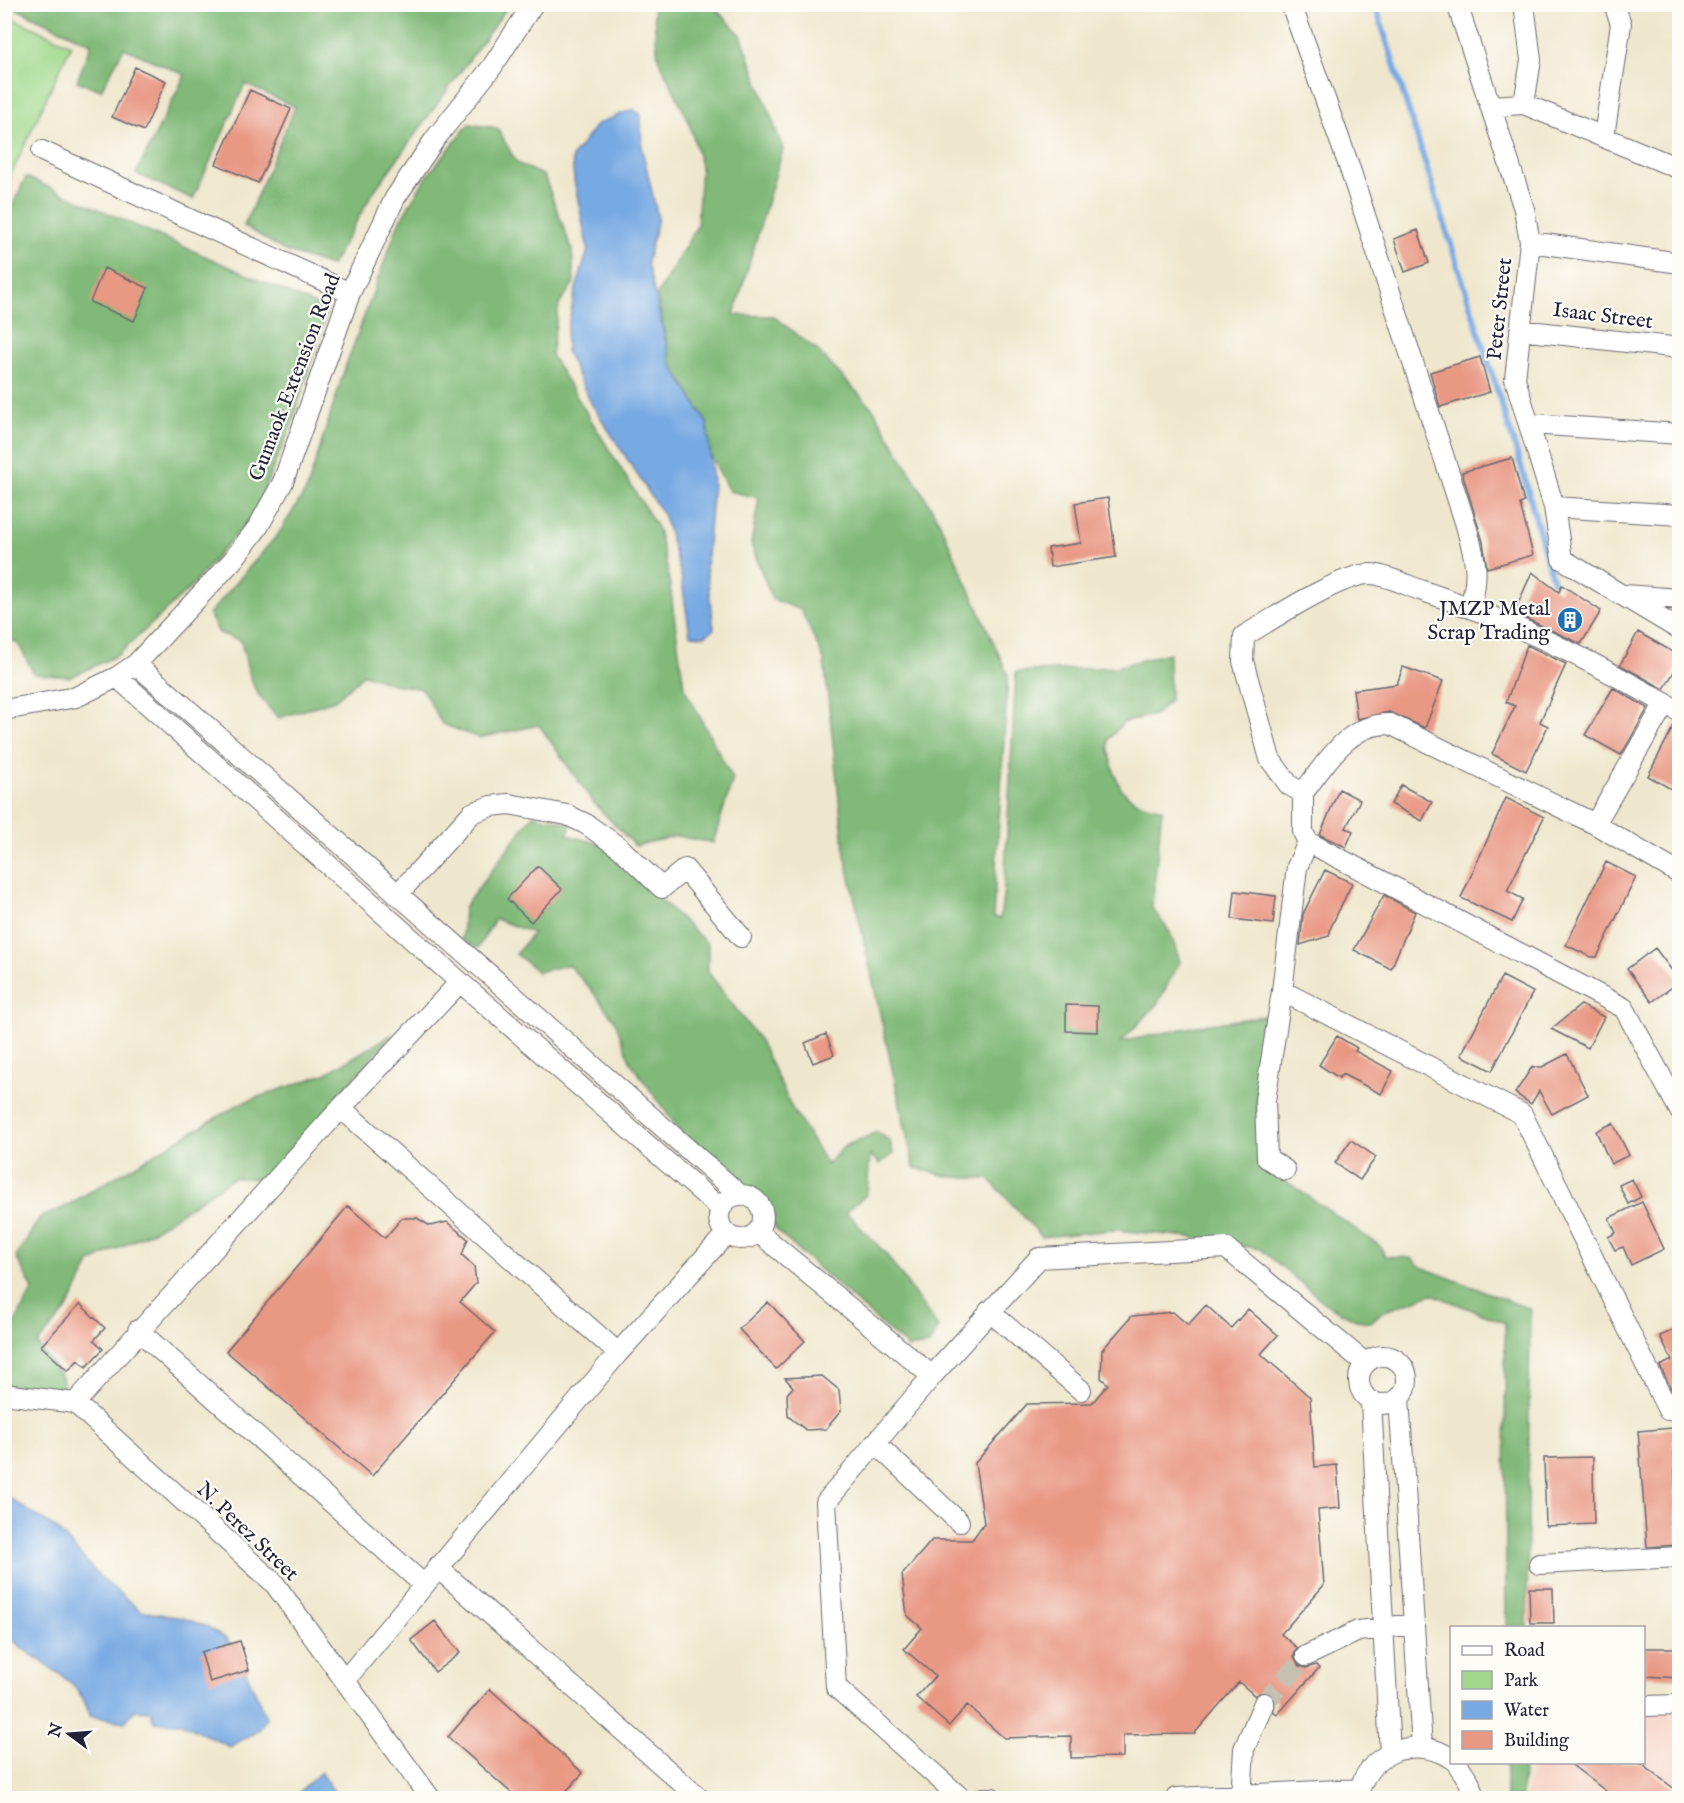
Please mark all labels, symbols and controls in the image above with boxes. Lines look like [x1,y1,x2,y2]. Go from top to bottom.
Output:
street label: Peter Street [1482,257,1519,362]
street label: Gumaok Extension Road [243,269,348,485]
street label: Isaac Street [1551,297,1654,336]
place label: JMZP Metal Scrap Trading [1428,596,1551,647]
building icon: JMZP Metal Scrap Trading [1555,605,1585,635]
street label: N. Perez Street [190,1477,304,1588]
legend [1450,1626,1645,1764]
text: Road [1504,1640,1545,1663]
text: Park [1504,1670,1539,1693]
text: Water [1504,1700,1549,1723]
north arrow [39,1704,99,1764]
text: N [45,1721,68,1741]
text: Building [1504,1730,1569,1753]

